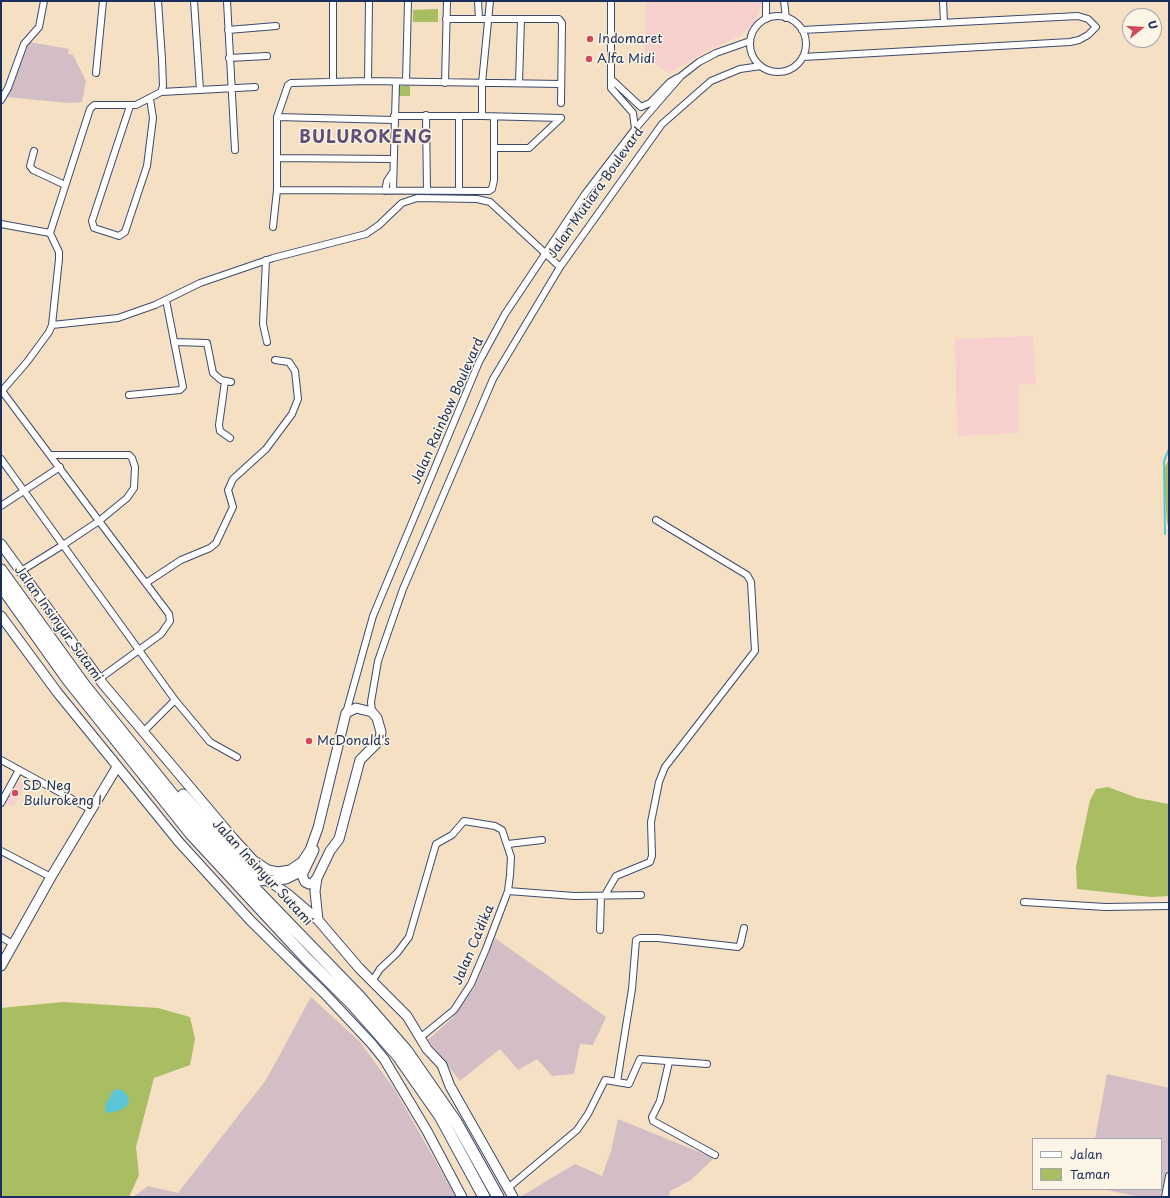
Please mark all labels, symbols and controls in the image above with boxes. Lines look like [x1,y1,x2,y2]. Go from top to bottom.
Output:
north arrow [1122,8,1162,48]
text: U [1144,18,1162,31]
place label: Indomaret [598,31,663,47]
marker: Indomaret [585,34,595,44]
place label: Alfa Midi [597,51,655,67]
marker: Alfa Midi [584,54,594,64]
street label: Jalan Mutiara Boulevard [545,125,647,261]
district label: BULUROKENG [299,128,433,148]
street label: Jalan Rainbow Boulevard [409,335,487,487]
street label: Jalan Insinyur Sutami [11,563,105,685]
place label: McDonald's [317,733,390,749]
marker: McDonald's [304,736,314,746]
place label: SD Neg Bulurokeng I [23,778,102,809]
marker: SD Neg Bulurokeng I [10,788,20,798]
street label: Jalan Insinyur Sutami [209,817,315,929]
street label: Jalan Ca'dika [450,903,498,987]
legend [1032,1138,1162,1190]
text: Jalan [1070,1145,1103,1163]
text: Taman [1070,1165,1110,1183]

